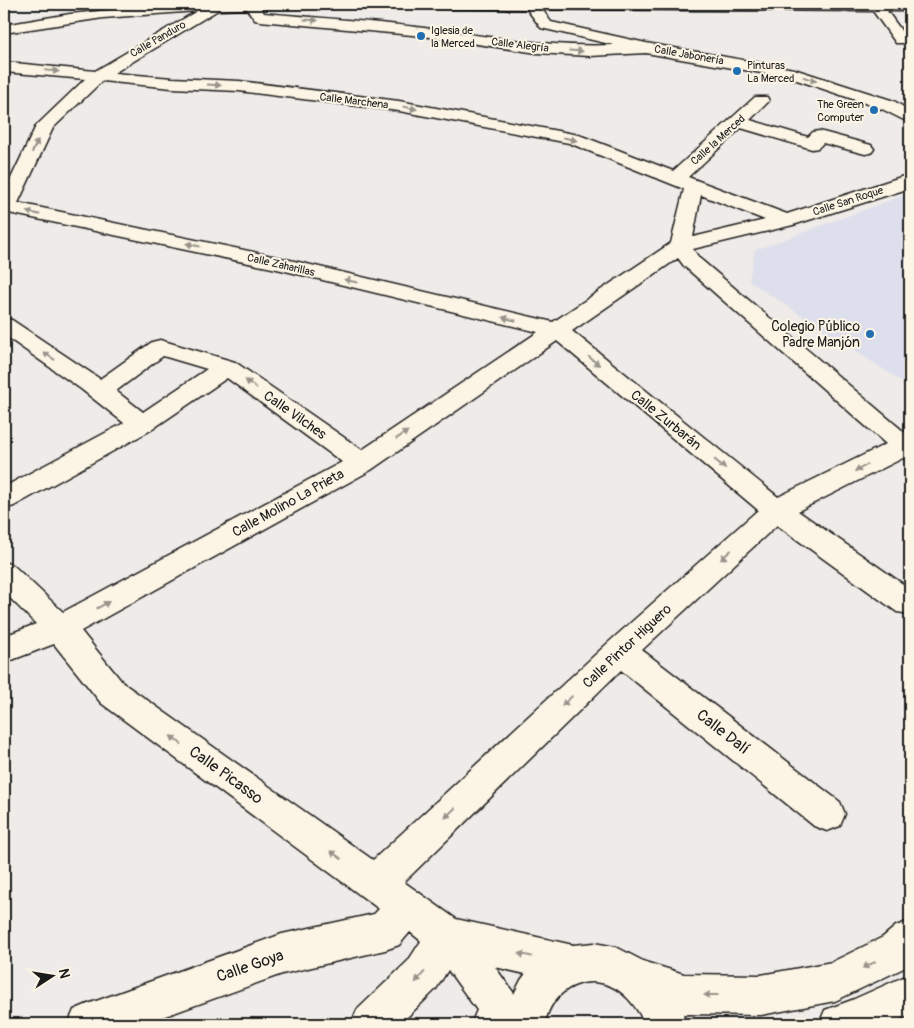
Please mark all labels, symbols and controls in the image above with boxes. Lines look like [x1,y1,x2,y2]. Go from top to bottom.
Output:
one-way arrow [303,17,319,25]
street label: Calle Panduro [128,18,188,60]
place label: Iglesia de la Merced [431,24,475,50]
marker: Iglesia de la Merced [415,30,427,42]
street label: Calle Alegría [491,35,549,55]
street label: Calle Jabonería [653,42,725,68]
one-way arrow [569,47,585,55]
place label: Pinturas La Merced [747,59,794,85]
marker: Pinturas La Merced [731,65,743,77]
one-way arrow [45,67,61,75]
one-way arrow [802,76,817,84]
one-way arrow [206,82,222,90]
street label: Calle Marchena [319,90,389,112]
place label: The Green Computer [817,98,864,124]
marker: The Green Computer [868,104,880,116]
one-way arrow [403,105,419,113]
street label: Calle la Merced [688,112,748,168]
one-way arrow [562,135,577,143]
one-way arrow [32,139,40,153]
street label: Calle San Roque [811,183,885,218]
one-way arrow [26,208,41,216]
one-way arrow [185,241,200,249]
street label: Calle Zaharillas [246,251,316,279]
one-way arrow [344,277,359,285]
one-way arrow [502,314,517,322]
place label: Colegio Público Padre Manjón [771,318,860,351]
marker: Colegio Público Padre Manjón [864,328,876,340]
one-way arrow [42,351,55,361]
one-way arrow [587,355,600,366]
one-way arrow [244,379,258,389]
street label: Calle Zurbarán [627,386,705,454]
street label: Calle Vilches [260,387,330,443]
one-way arrow [395,430,409,440]
one-way arrow [713,458,726,469]
one-way arrow [854,464,868,472]
street label: Calle Molino La Prieta [229,465,347,541]
one-way arrow [720,550,733,561]
one-way arrow [96,600,109,609]
street label: Calle Pintor Higuero [579,600,675,692]
one-way arrow [562,695,574,707]
street label: Calle Dalí [692,705,754,759]
one-way arrow [170,734,183,745]
street label: Calle Picasso [185,742,267,809]
one-way arrow [444,807,456,819]
one-way arrow [329,850,343,860]
street label: Calle Goya [214,945,286,987]
north arrow [28,950,78,1000]
one-way arrow [516,951,532,959]
one-way arrow [862,961,876,969]
text: N [55,967,74,980]
one-way arrow [414,970,425,983]
one-way arrow [703,990,719,998]

